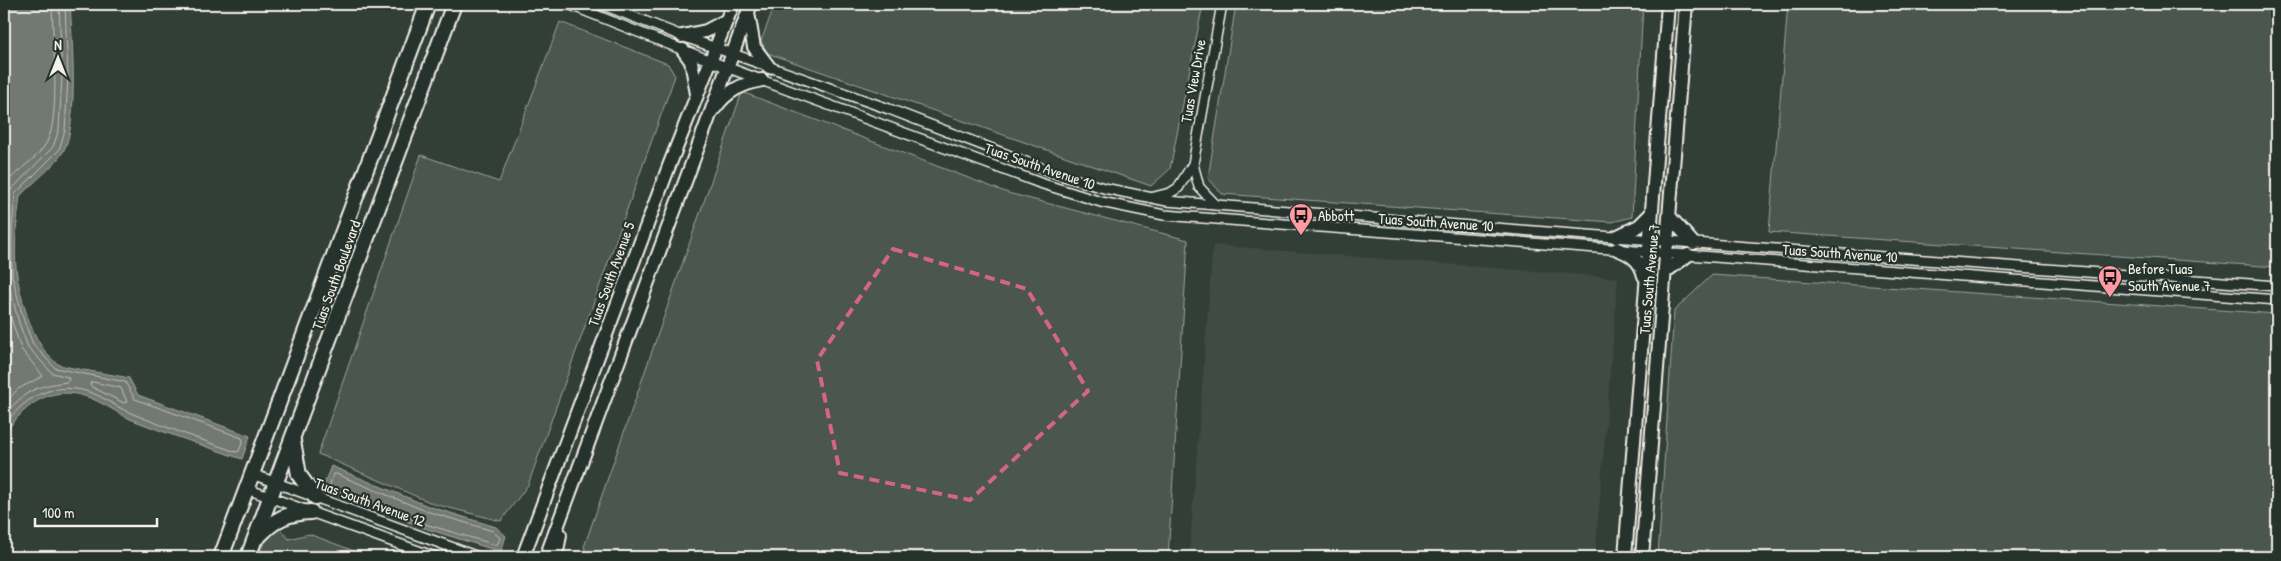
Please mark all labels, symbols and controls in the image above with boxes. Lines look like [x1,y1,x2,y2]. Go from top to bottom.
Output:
north arrow [32,32,82,82]
text: N [54,35,62,54]
street label: Tuas View Drive [1175,38,1211,124]
street label: Tuas South Avenue 10 [982,137,1098,195]
bus stop icon: Abbott [1288,202,1314,236]
place label: Abbott [1318,205,1355,226]
street label: Tuas South Avenue 10 [1378,207,1495,237]
street label: Tuas South Boulevard [306,217,366,333]
street label: Tuas South Avenue 5 [582,218,640,329]
street label: Tuas South Avenue 7 [1634,223,1664,335]
street label: Tuas South Avenue 10 [1782,238,1899,268]
place label: Before Tuas South Avenue 7 [2128,258,2211,296]
bus stop icon: Before Tuas South Avenue 7 [2097,264,2123,298]
street label: Tuas South Avenue 12 [312,472,428,532]
scale bar [35,496,158,528]
text: 100 m [42,502,75,523]

